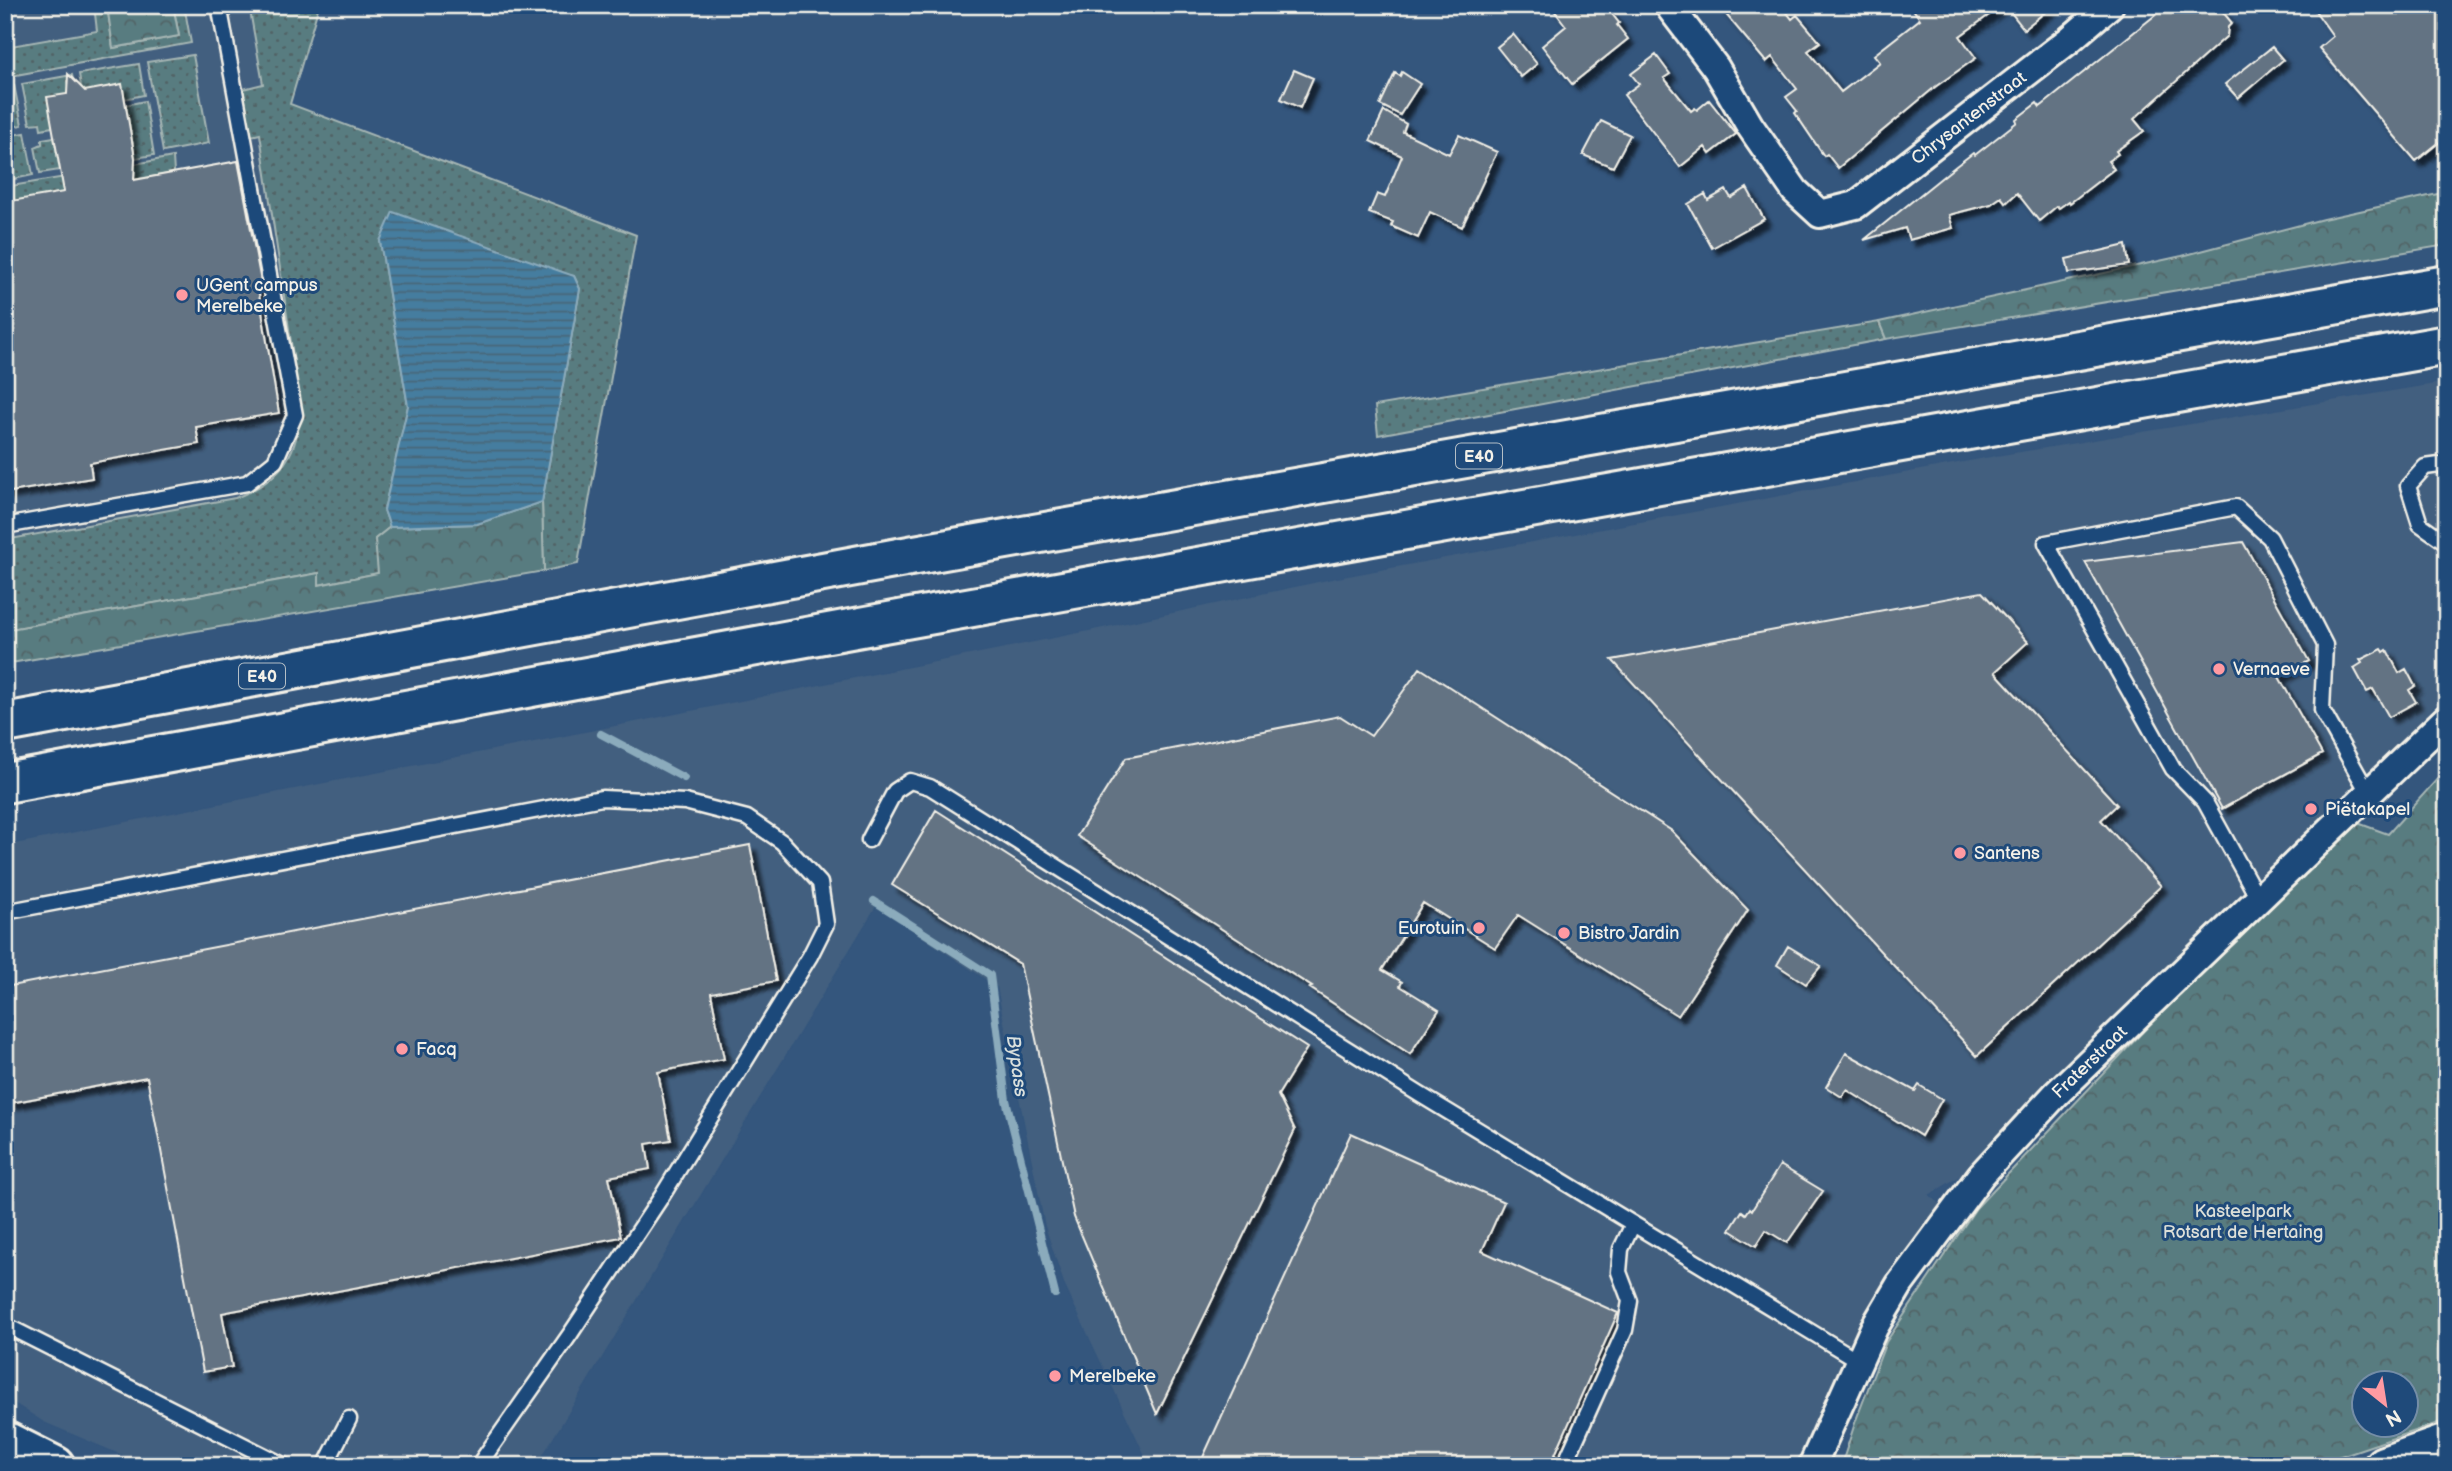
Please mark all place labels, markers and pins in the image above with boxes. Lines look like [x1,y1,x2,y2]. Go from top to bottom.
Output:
place label: UGent campus Merelbeke [196,275,318,317]
marker: UGent campus Merelbeke [174,287,190,303]
place label: Vernaeve [2233,659,2310,680]
marker: Vernaeve [2211,661,2227,677]
place label: Piëtakapel [2325,799,2410,820]
marker: Piëtakapel [2303,801,2319,817]
place label: Santens [1974,843,2040,864]
marker: Santens [1952,845,1968,861]
place label: Eurotuin [1398,918,1465,939]
marker: Eurotuin [1471,920,1487,936]
place label: Bistro Jardin [1578,923,1679,944]
marker: Bistro Jardin [1556,925,1572,941]
place label: Facq [416,1039,456,1060]
marker: Facq [394,1041,410,1057]
place label: Merelbeke [1069,1366,1156,1387]
marker: Merelbeke [1047,1368,1063,1384]

